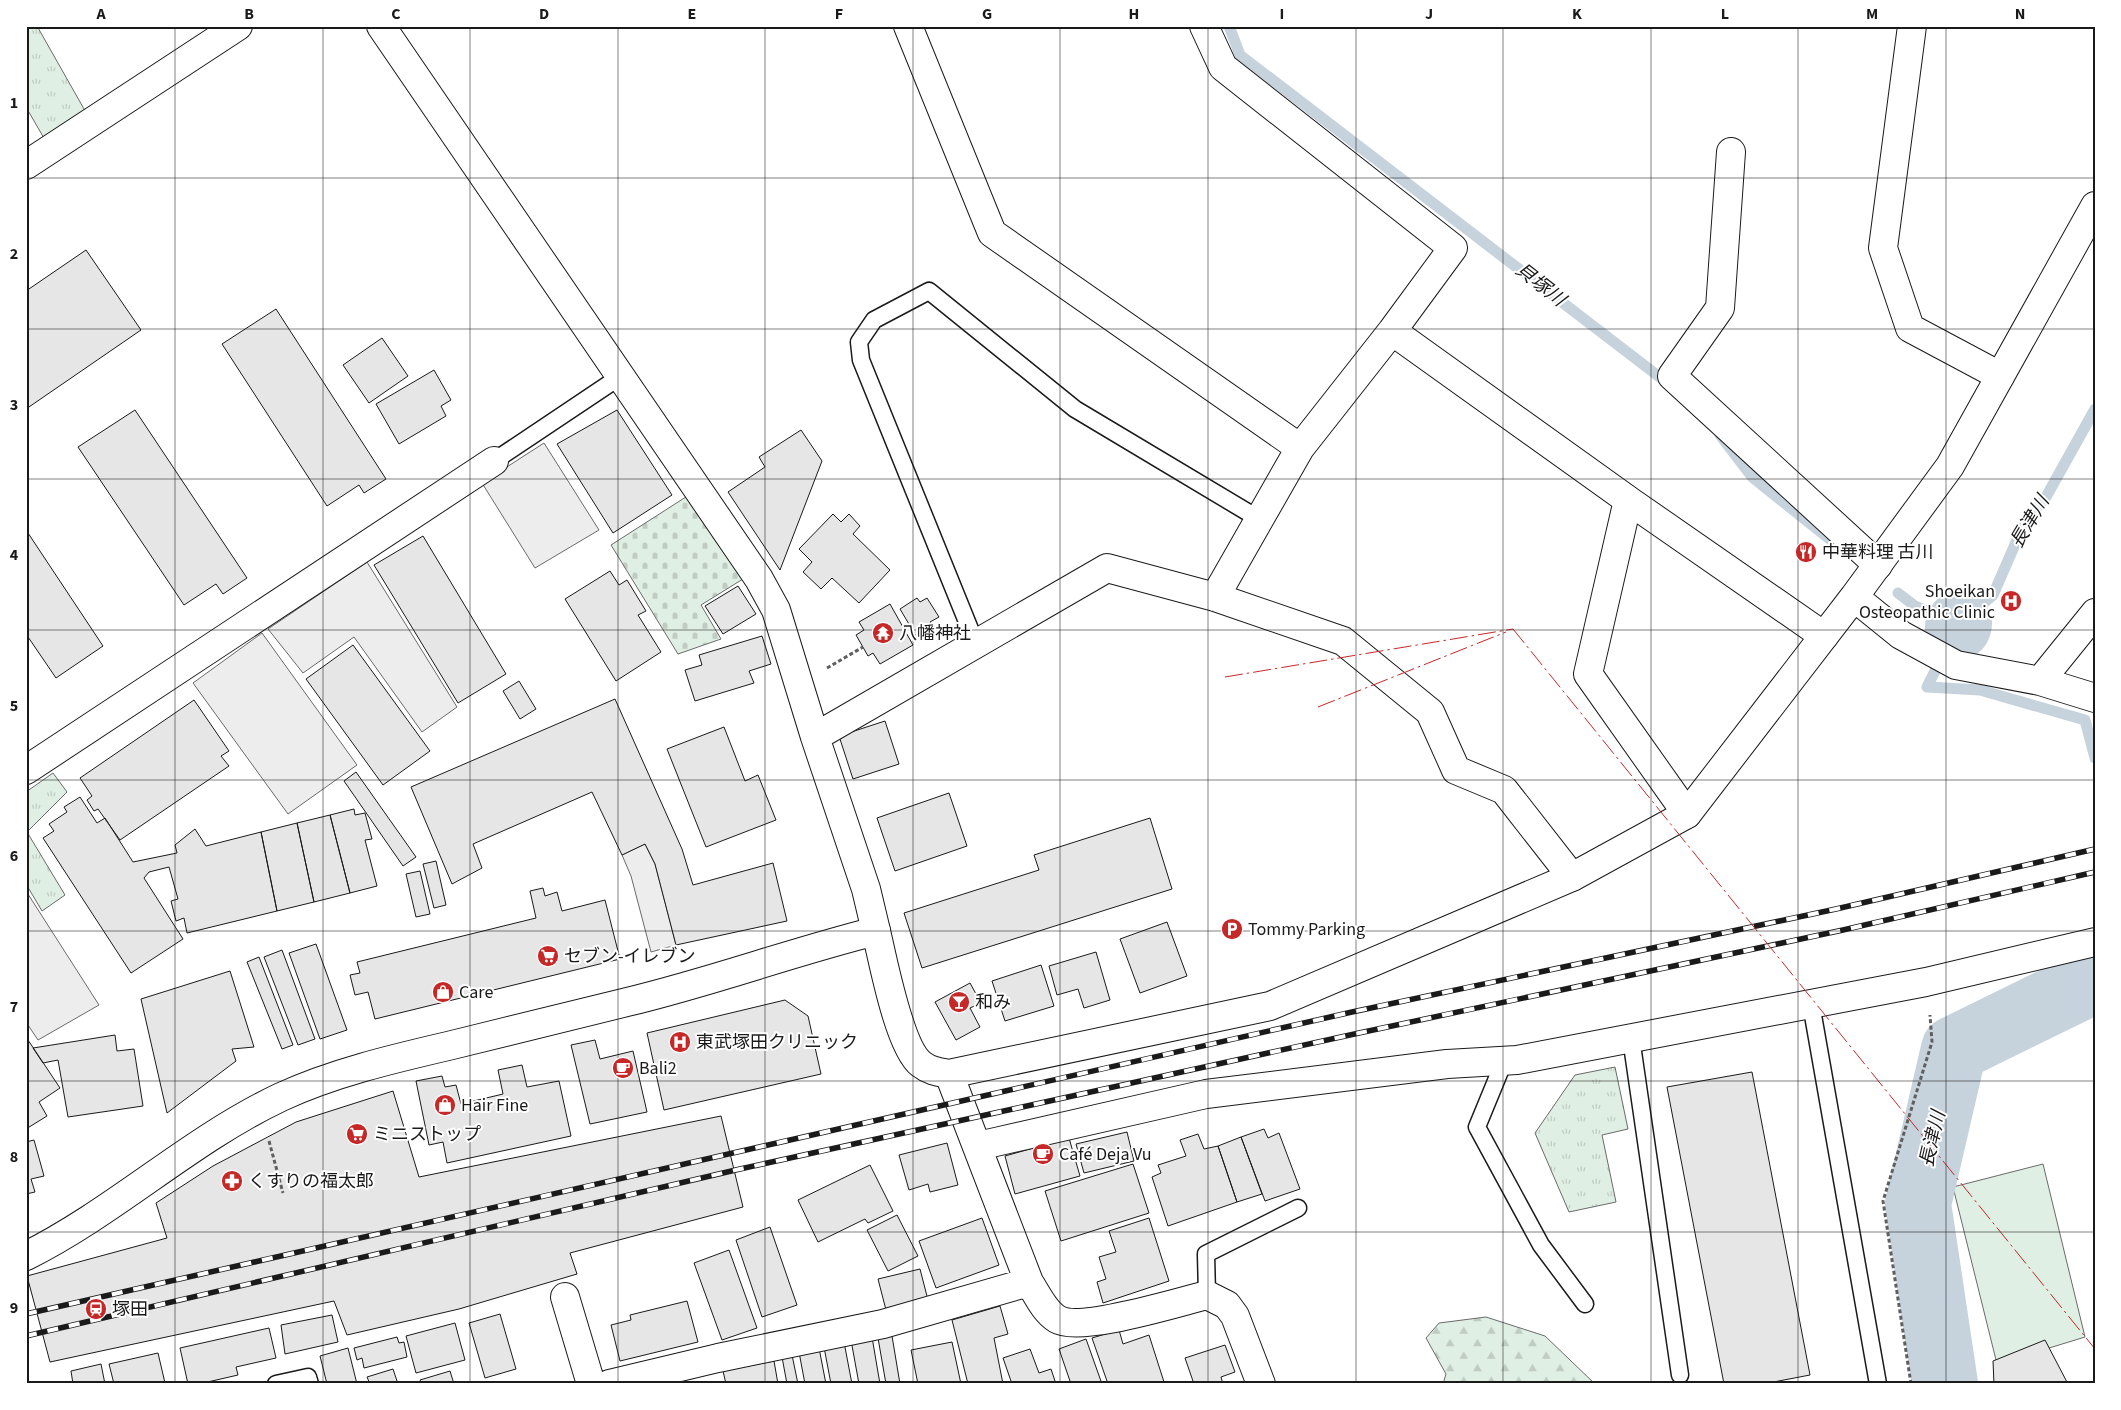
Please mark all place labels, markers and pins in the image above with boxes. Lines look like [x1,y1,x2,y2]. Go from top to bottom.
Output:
restaurant icon: 中華料理 古川 [1794,540,1818,564]
place label: 中華料理 古川 [1822,540,1934,565]
place label: Shoeikan Osteopathic Clinic [1859,579,1995,625]
hospital icon: Shoeikan Osteopathic Clinic [1999,589,2023,613]
temple icon: 八幡神社 [871,621,895,645]
place label: 八幡神社 [899,621,971,646]
parking icon: Tommy Parking [1220,917,1244,941]
place label: Tommy Parking [1248,917,1365,942]
supermarket icon: セブン-イレブン [536,944,560,968]
place label: セブン-イレブン [564,944,696,969]
shop icon: Care [431,980,455,1004]
place label: Care [459,980,493,1005]
bar icon: 和み [947,990,971,1014]
place label: 和み [975,990,1011,1015]
hospital icon: 東武塚田クリニック [668,1030,692,1054]
place label: 東武塚田クリニック [696,1030,858,1055]
cafe icon: Bali2 [611,1056,635,1080]
place label: Bali2 [639,1056,677,1081]
shop icon: Hair Fine [433,1093,457,1117]
place label: Hair Fine [461,1093,528,1118]
supermarket icon: ミニストップ [345,1122,369,1146]
place label: ミニストップ [373,1122,481,1147]
cafe icon: Café Deja Vu [1031,1142,1055,1166]
place label: Café Deja Vu [1059,1142,1152,1167]
pharmacy icon: くすりの福太郎 [220,1169,244,1193]
place label: くすりの福太郎 [248,1169,374,1194]
station icon: 塚田 [84,1297,108,1321]
place label: 塚田 [112,1297,148,1322]

